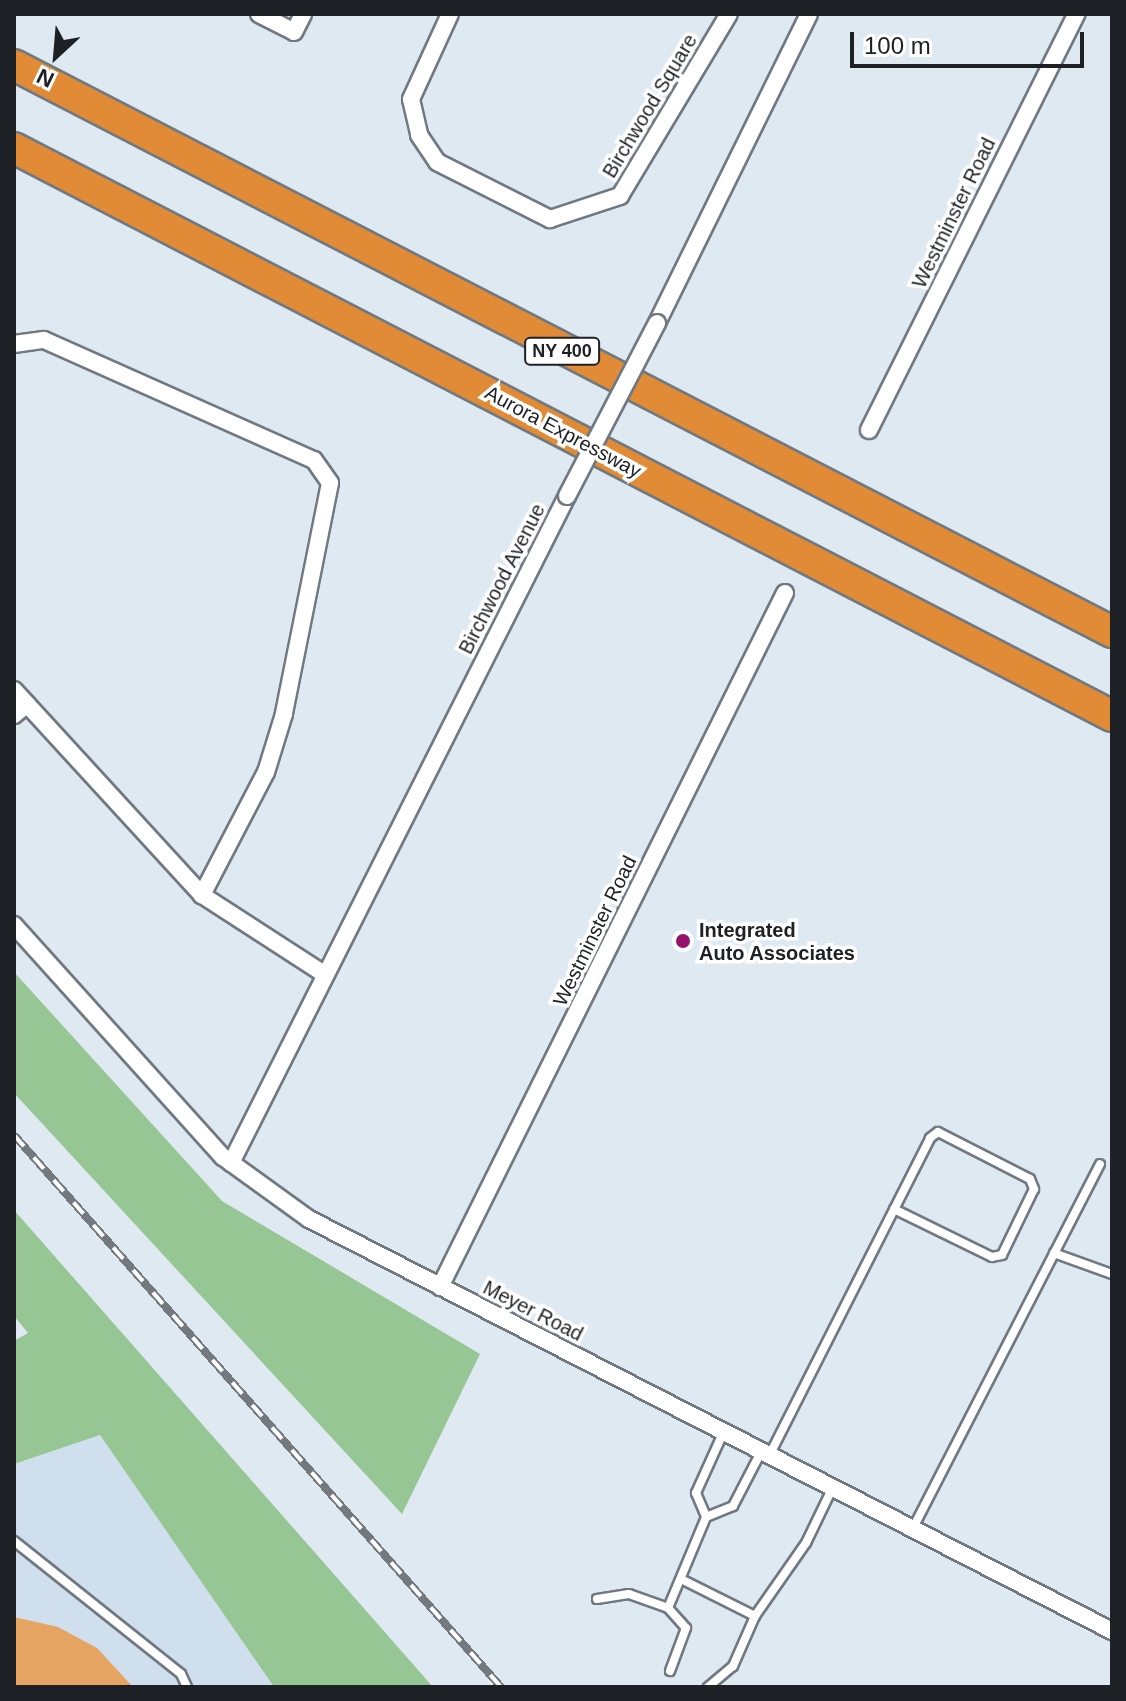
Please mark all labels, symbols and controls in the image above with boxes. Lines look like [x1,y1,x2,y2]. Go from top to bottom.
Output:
north arrow [16,16,96,96]
scale bar [854,16,1088,66]
street label: Birchwood Square [598,30,702,182]
text: 100 m [864,32,931,59]
text: N [33,63,58,93]
street label: Westminster Road [907,134,1001,292]
road number: NY 400 [522,337,602,365]
street label: Aurora Expressway [481,381,645,483]
street label: Birchwood Avenue [454,499,550,659]
street label: Westminster Road [548,852,642,1010]
place label: Integrated Auto Associates [699,918,856,965]
marker: Integrated Auto Associates [674,932,692,950]
street label: Meyer Road [479,1276,587,1346]

